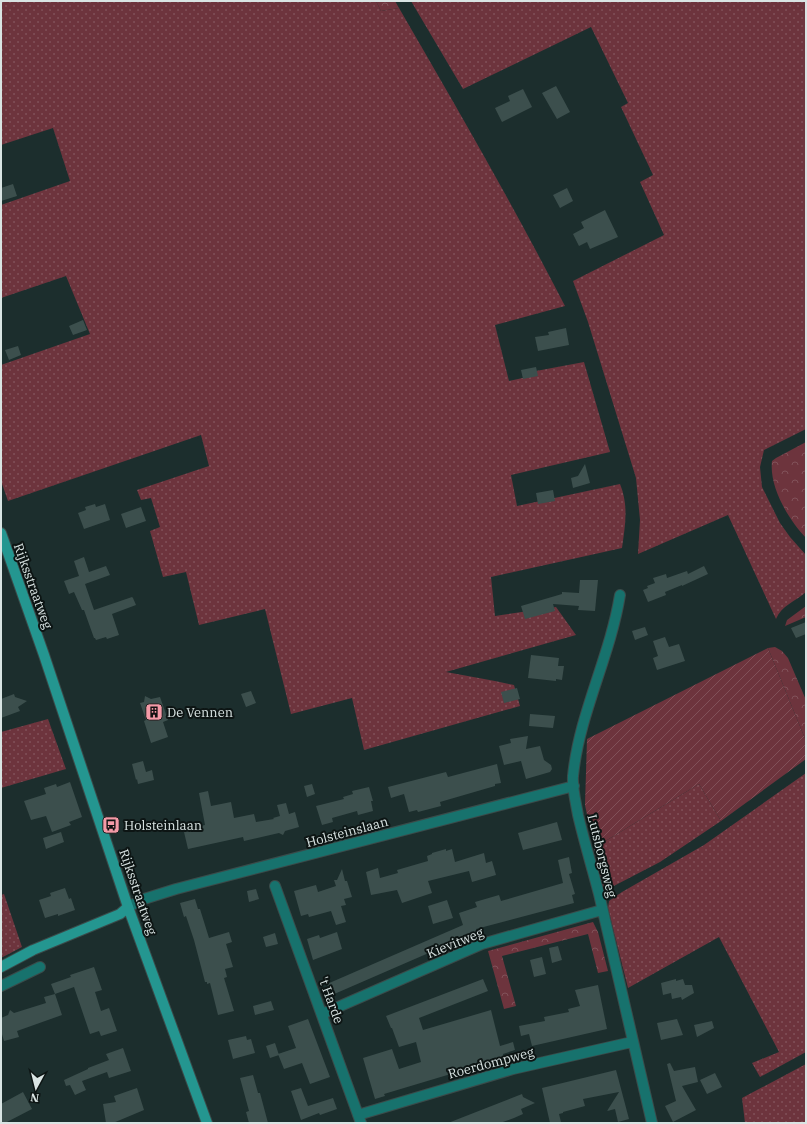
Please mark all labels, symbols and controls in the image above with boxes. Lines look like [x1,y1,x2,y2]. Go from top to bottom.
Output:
street label: Rijksstraatweg [10,541,56,631]
building icon: De Vennen [144,702,164,722]
place label: De Vennen [167,704,233,721]
street label: Holsteinslaan [304,813,390,851]
street label: Lutsborgsweg [583,813,621,899]
bus stop icon: Holsteinlaan [101,815,121,835]
place label: Holsteinlaan [124,817,202,834]
street label: Rijksstraatweg [115,847,161,937]
street label: Kievitweg [424,924,486,962]
street label: 't Harde [315,974,347,1026]
street label: Roerdompweg [446,1043,536,1083]
north arrow [16,1068,56,1108]
text: N [29,1090,40,1105]

